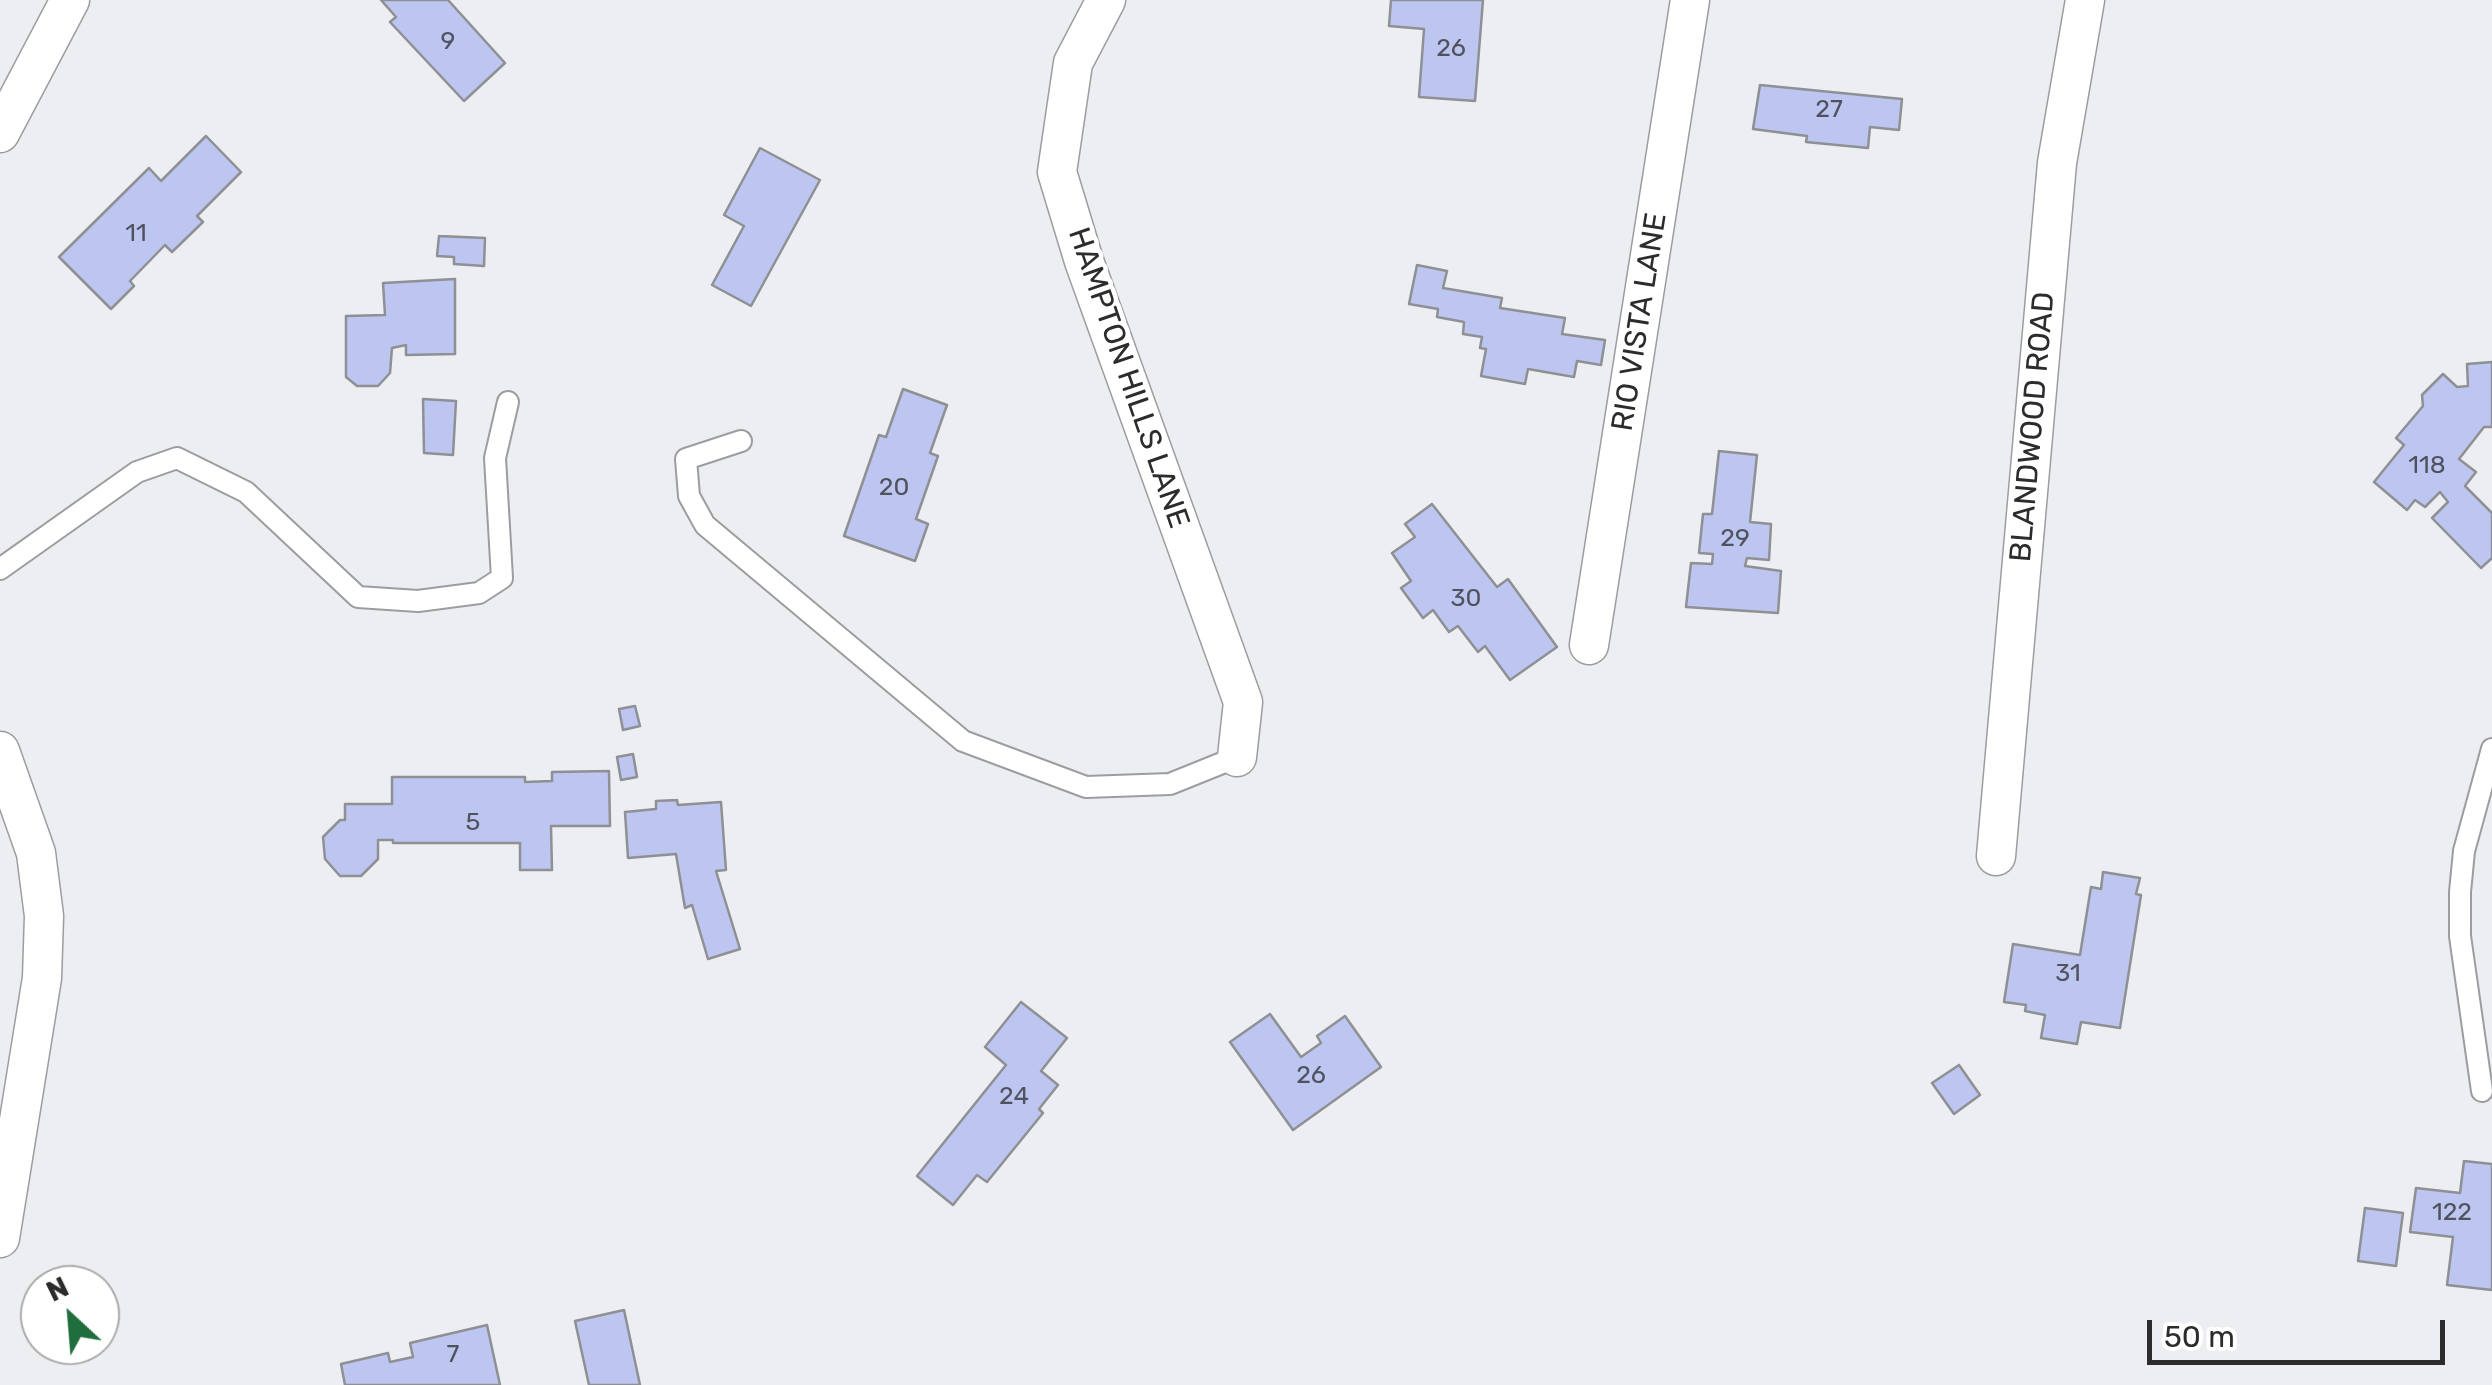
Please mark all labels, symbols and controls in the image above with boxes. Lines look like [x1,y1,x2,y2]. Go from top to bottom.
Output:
house number: 9 [441,27,455,57]
house number: 26 [1436,34,1466,64]
house number: 27 [1815,95,1843,125]
street label: RIO VISTA LANE [1605,210,1675,434]
house number: 11 [125,219,147,249]
street label: HAMPTON HILLS LANE [1060,223,1196,533]
street label: BLANDWOOD ROAD [2003,290,2063,564]
house number: 118 [2408,451,2446,481]
house number: 20 [879,473,909,503]
house number: 29 [1720,524,1750,554]
house number: 30 [1451,584,1481,614]
house number: 5 [466,808,480,838]
house number: 31 [2055,959,2081,989]
house number: 26 [1296,1061,1326,1091]
house number: 24 [999,1082,1029,1112]
house number: 122 [2432,1198,2472,1228]
north arrow [20,1265,120,1365]
text: N [41,1270,74,1309]
scale bar [2152,1300,2450,1362]
text: 50 m [2164,1319,2235,1355]
house number: 7 [447,1340,459,1370]

